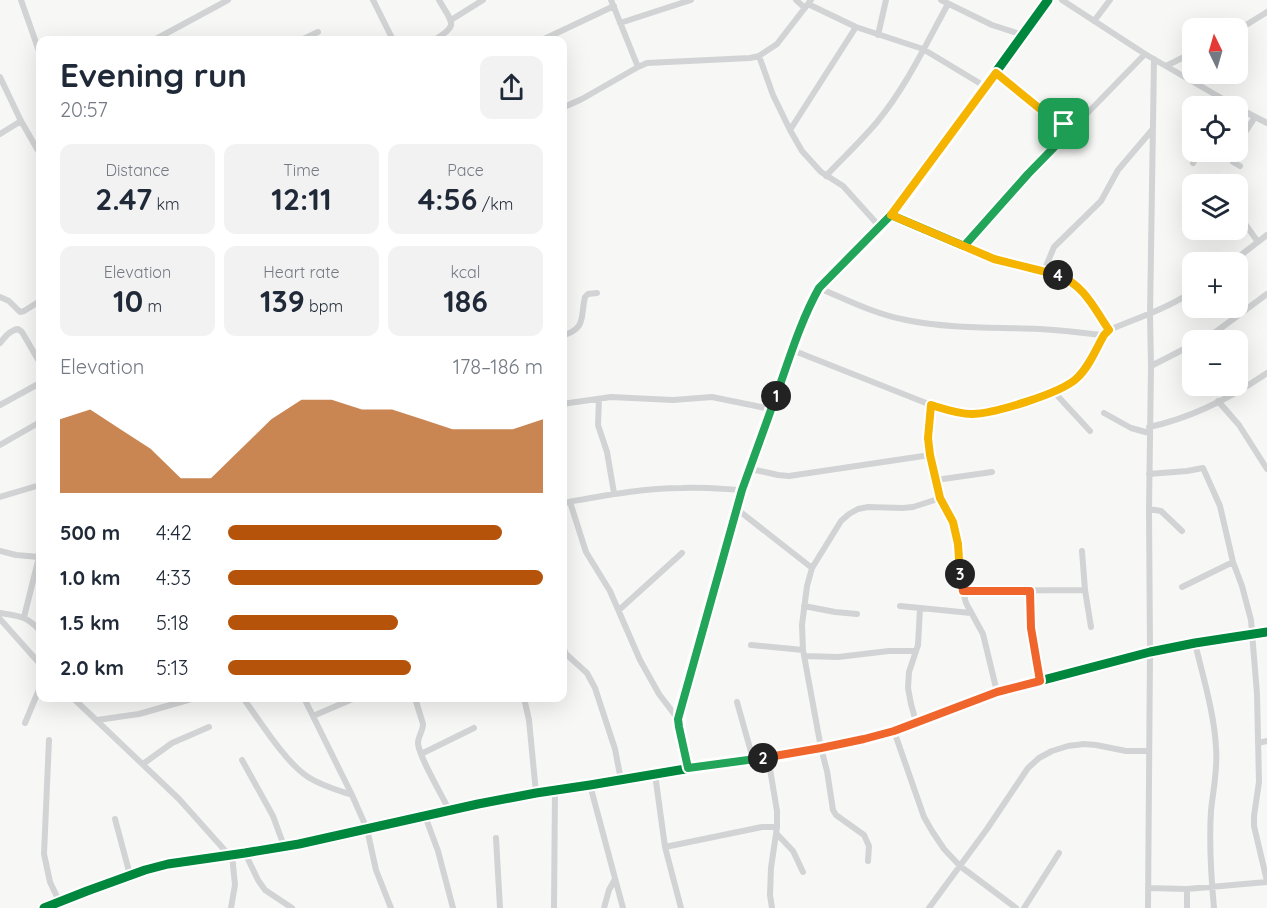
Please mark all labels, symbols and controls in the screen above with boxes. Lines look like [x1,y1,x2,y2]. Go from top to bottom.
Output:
north arrow [1182,18,1248,84]
map controls [1182,18,1248,396]
text: Evening run [60,54,247,95]
button: share [480,56,543,119]
button: locate [1182,96,1248,162]
text: 20:57 [60,97,108,122]
pin [1038,98,1089,149]
icon: arrive [1047,107,1080,140]
text: Distance [105,160,170,180]
text: Time [283,160,320,180]
text: Pace [447,160,484,180]
button: layers [1182,174,1248,240]
text: 2.47 [95,180,152,218]
text: 12:11 [271,180,332,218]
text: 4:56 [418,180,477,218]
text: km [152,194,180,214]
text: /km [477,194,513,214]
button: + [1182,252,1248,318]
pin: 4 [1043,260,1073,290]
text: Elevation [104,262,171,282]
text: Heart rate [263,262,340,282]
text: kcal [451,262,480,282]
text: 4 [1053,265,1063,285]
text: 10 [113,282,143,320]
text: 139 [260,282,305,320]
text: 186 [443,282,488,320]
text: m [143,296,162,316]
text: bpm [305,296,343,316]
button: − [1182,330,1248,396]
text: Elevation [60,354,144,379]
text: 178–186 m [453,354,543,379]
pin: 1 [761,381,791,411]
text: 1 [773,386,779,406]
text: 500 m [60,520,120,545]
text: 4:42 [156,520,192,545]
pin: 3 [945,559,975,589]
text: 3 [956,564,964,584]
text: 1.0 km [60,565,120,590]
text: 4:33 [156,565,191,590]
text: 1.5 km [60,610,120,635]
text: 5:18 [156,610,189,635]
text: 2.0 km [60,655,124,680]
text: 5:13 [156,655,189,680]
pin: 2 [748,743,778,773]
text: 2 [758,748,768,768]

